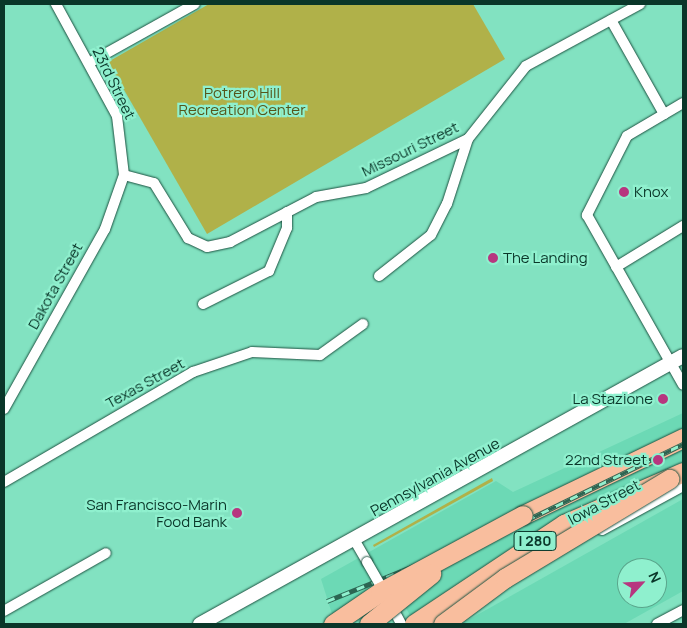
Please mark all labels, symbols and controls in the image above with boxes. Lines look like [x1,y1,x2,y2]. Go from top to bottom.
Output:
street label: 23rd Street [89,44,139,122]
park label: Potrero Hill Recreation Center [178,83,306,118]
street label: Missouri Street [359,118,461,180]
place label: Knox [634,183,668,201]
marker: Knox [618,186,630,198]
street label: Dakota Street [24,240,86,332]
place label: The Landing [503,249,588,267]
marker: The Landing [487,252,499,264]
street label: Texas Street [103,354,187,412]
place label: La Stazione [572,390,653,408]
marker: La Stazione [657,393,669,405]
street label: Pennsylvania Avenue [367,434,503,520]
place label: 22nd Street [565,451,647,469]
marker: 22nd Street [651,453,665,467]
street label: Iowa Street [565,476,643,528]
place label: San Francisco-Marin Food Bank [86,495,227,530]
marker: San Francisco-Marin Food Bank [231,507,243,519]
road number: I 280 [512,530,558,552]
north arrow [617,558,667,608]
text: N [644,568,666,585]

